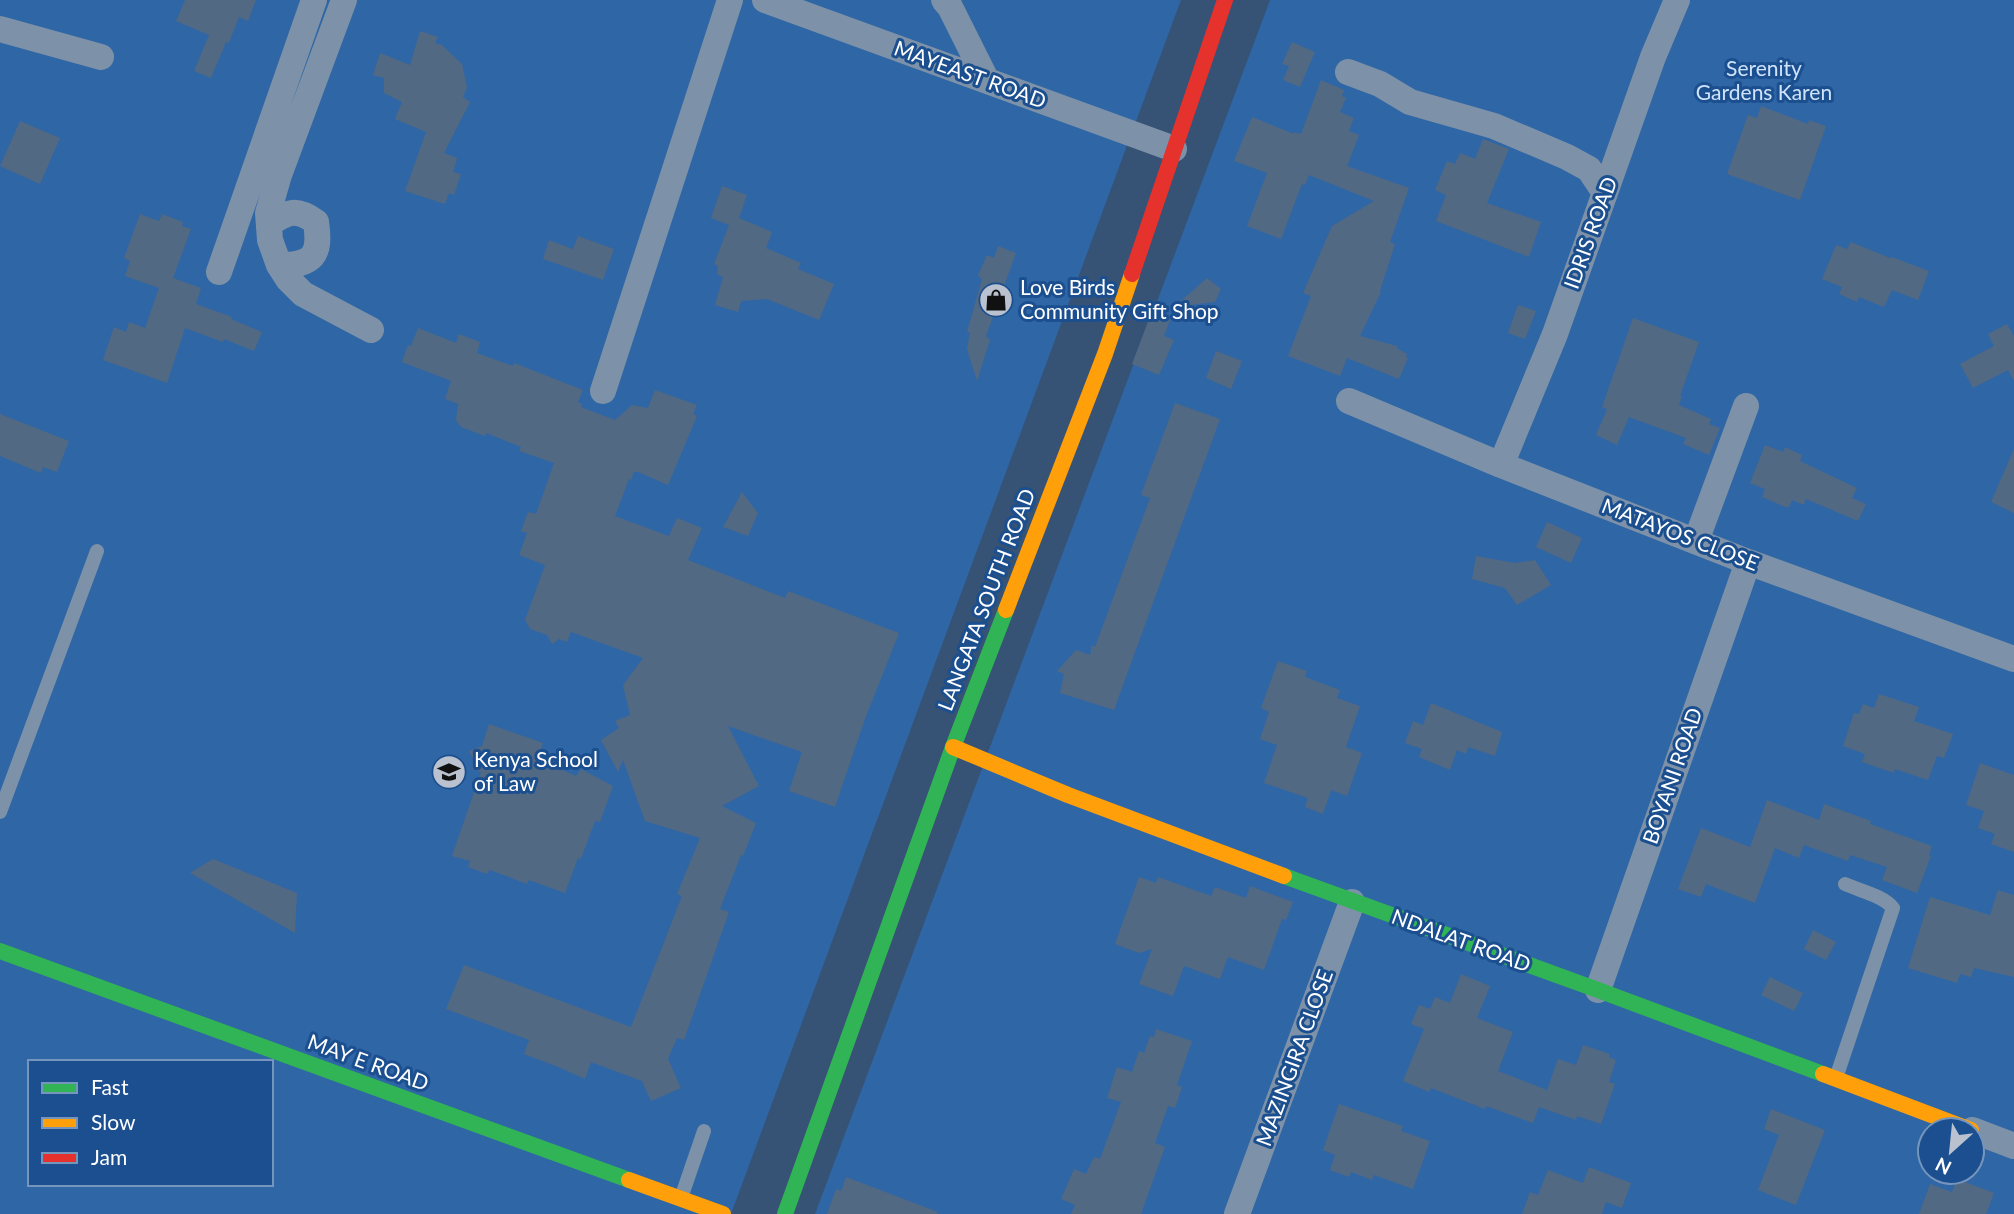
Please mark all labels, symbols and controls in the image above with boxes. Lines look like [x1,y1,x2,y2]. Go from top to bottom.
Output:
street label: MAYEAST ROAD [891,35,1050,113]
park label: Serenity Gardens Karen [1696,55,1832,104]
street label: IDRIS ROAD [1558,173,1621,292]
place label: Love Birds Community Gift Shop [1020,274,1219,323]
shop icon: Love Birds Community Gift Shop [977,281,1015,319]
street label: LANGATA SOUTH ROAD [932,485,1040,714]
street label: MATAYOS CLOSE [1598,492,1763,575]
street label: BOYANI ROAD [1637,704,1707,847]
place label: Kenya School of Law [474,746,598,795]
school or university icon: Kenya School of Law [430,753,468,791]
street label: NDALAT ROAD [1389,903,1534,976]
street label: MAZINGIRA CLOSE [1250,966,1337,1149]
street label: MAY E ROAD [305,1028,432,1095]
legend [28,1060,273,1186]
text: Fast [91,1074,129,1099]
text: Slow [91,1109,136,1134]
north arrow [1916,1116,1986,1186]
text: Jam [91,1144,127,1169]
text: N [1931,1153,1955,1180]

